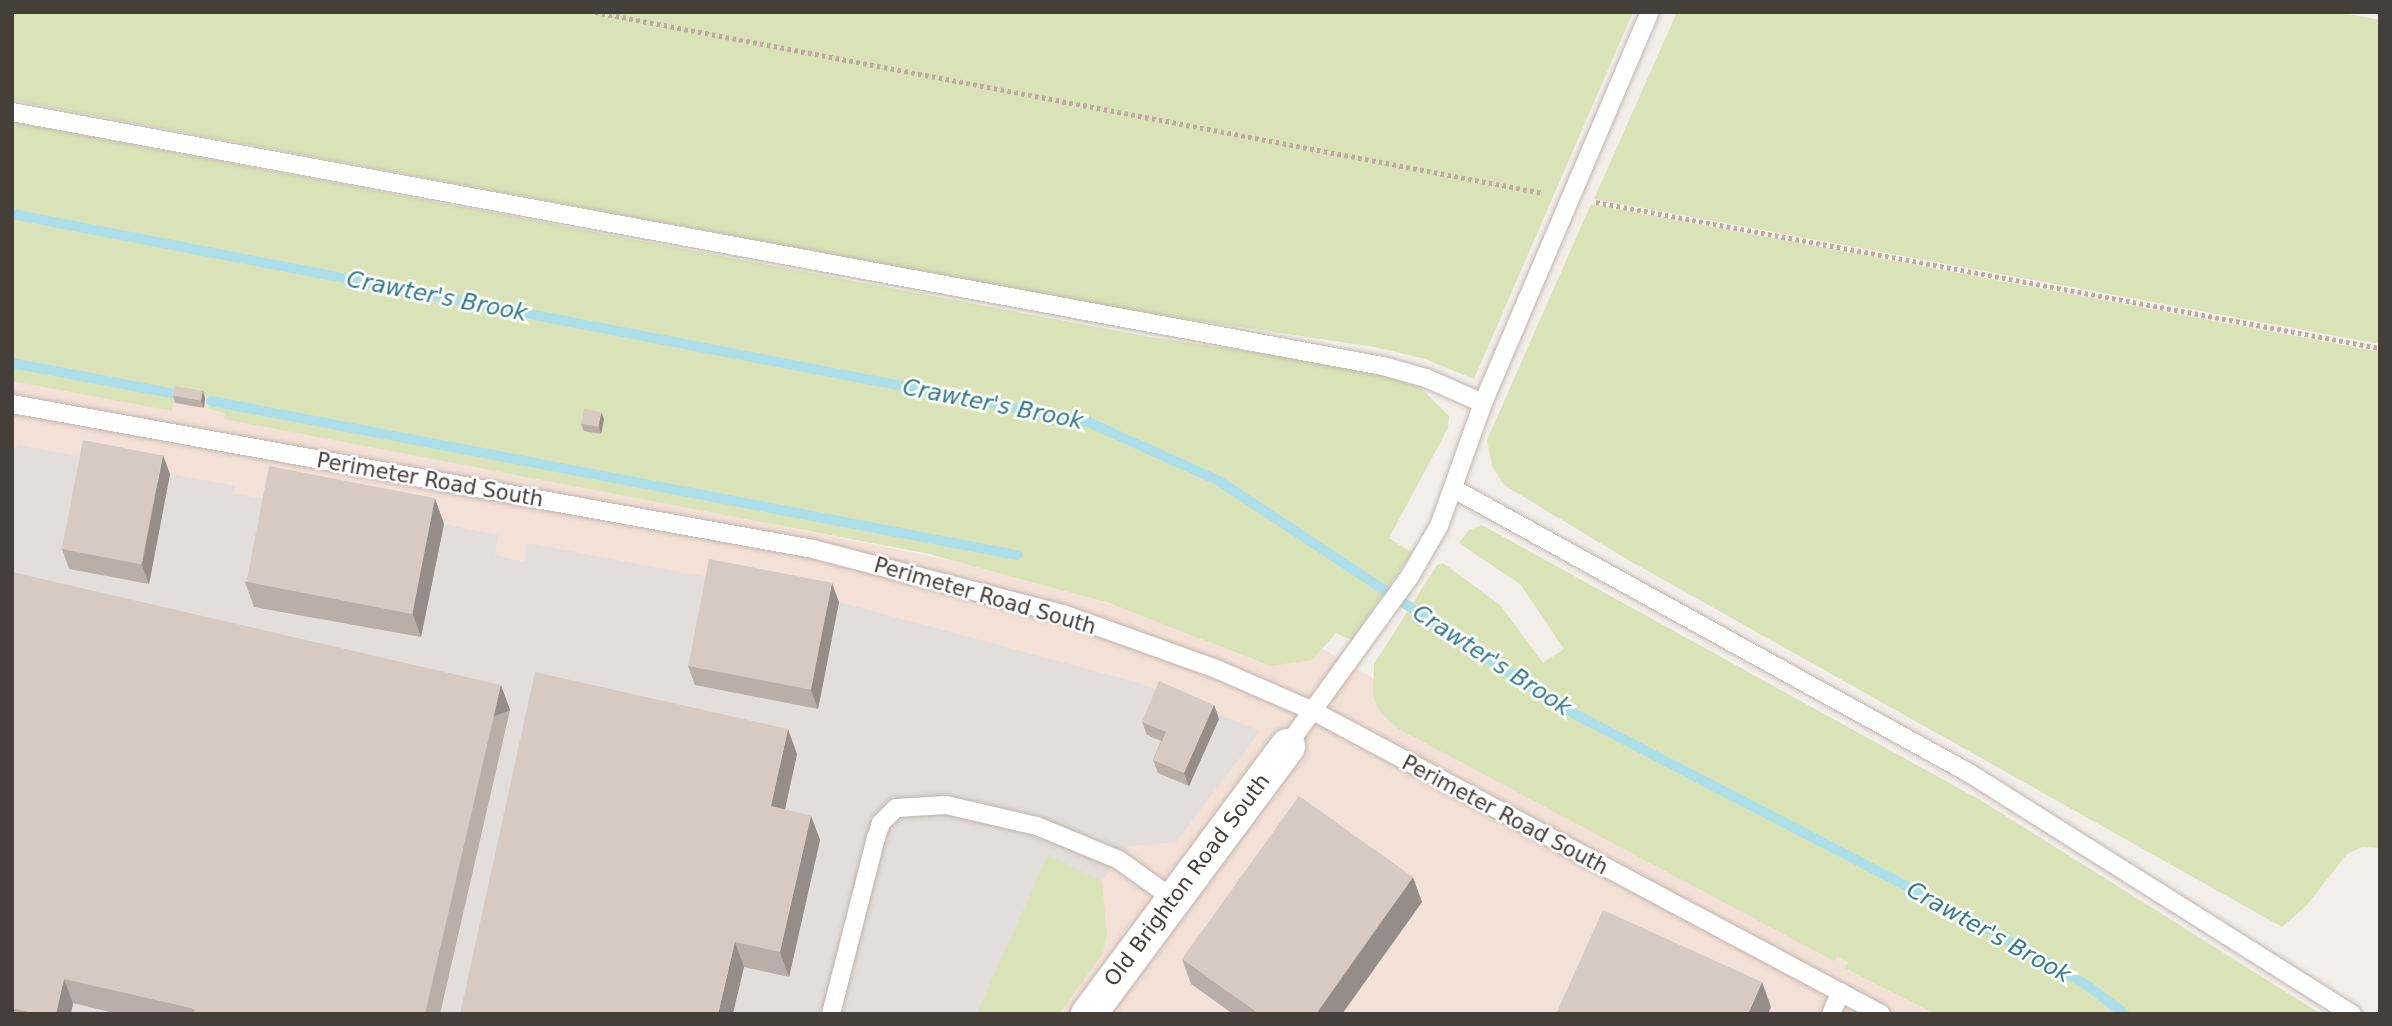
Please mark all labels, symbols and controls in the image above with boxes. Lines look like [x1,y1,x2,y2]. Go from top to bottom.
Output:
water label: Crawter's Brook [344,265,530,327]
water label: Crawter's Brook [900,373,1086,435]
street label: Perimeter Road South [315,448,545,512]
street label: Perimeter Road South [871,552,1099,640]
water label: Crawter's Brook [1408,598,1576,722]
street label: Perimeter Road South [1398,750,1612,880]
street label: Old Brighton Road South [1099,769,1275,991]
water label: Crawter's Brook [1902,875,2076,989]

